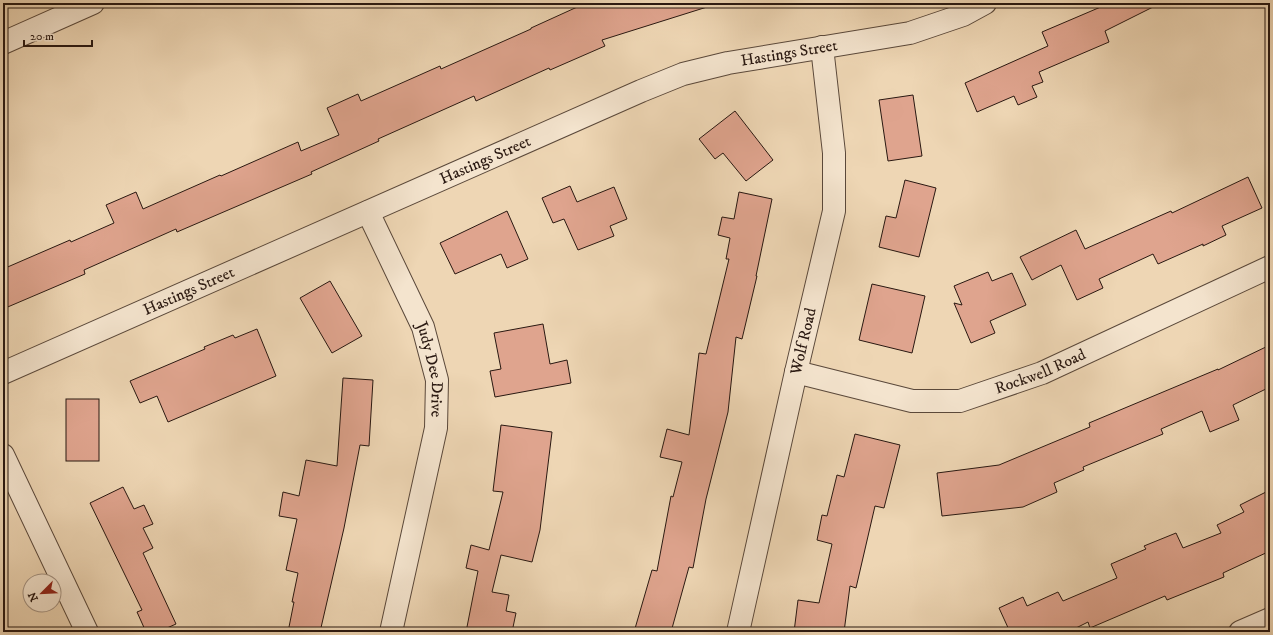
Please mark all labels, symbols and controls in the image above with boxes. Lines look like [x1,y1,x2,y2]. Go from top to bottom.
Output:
scale bar [24,22,92,48]
text: 20 m [30,29,54,44]
street label: Hastings Street [739,35,839,71]
street label: Hastings Street [436,131,534,189]
street label: Hastings Street [140,262,237,320]
street label: Wolf Road [785,306,821,378]
street label: Judy Dee Drive [411,316,447,418]
street label: Rockwell Road [992,344,1089,398]
north arrow [22,573,62,613]
text: N [26,590,42,604]

